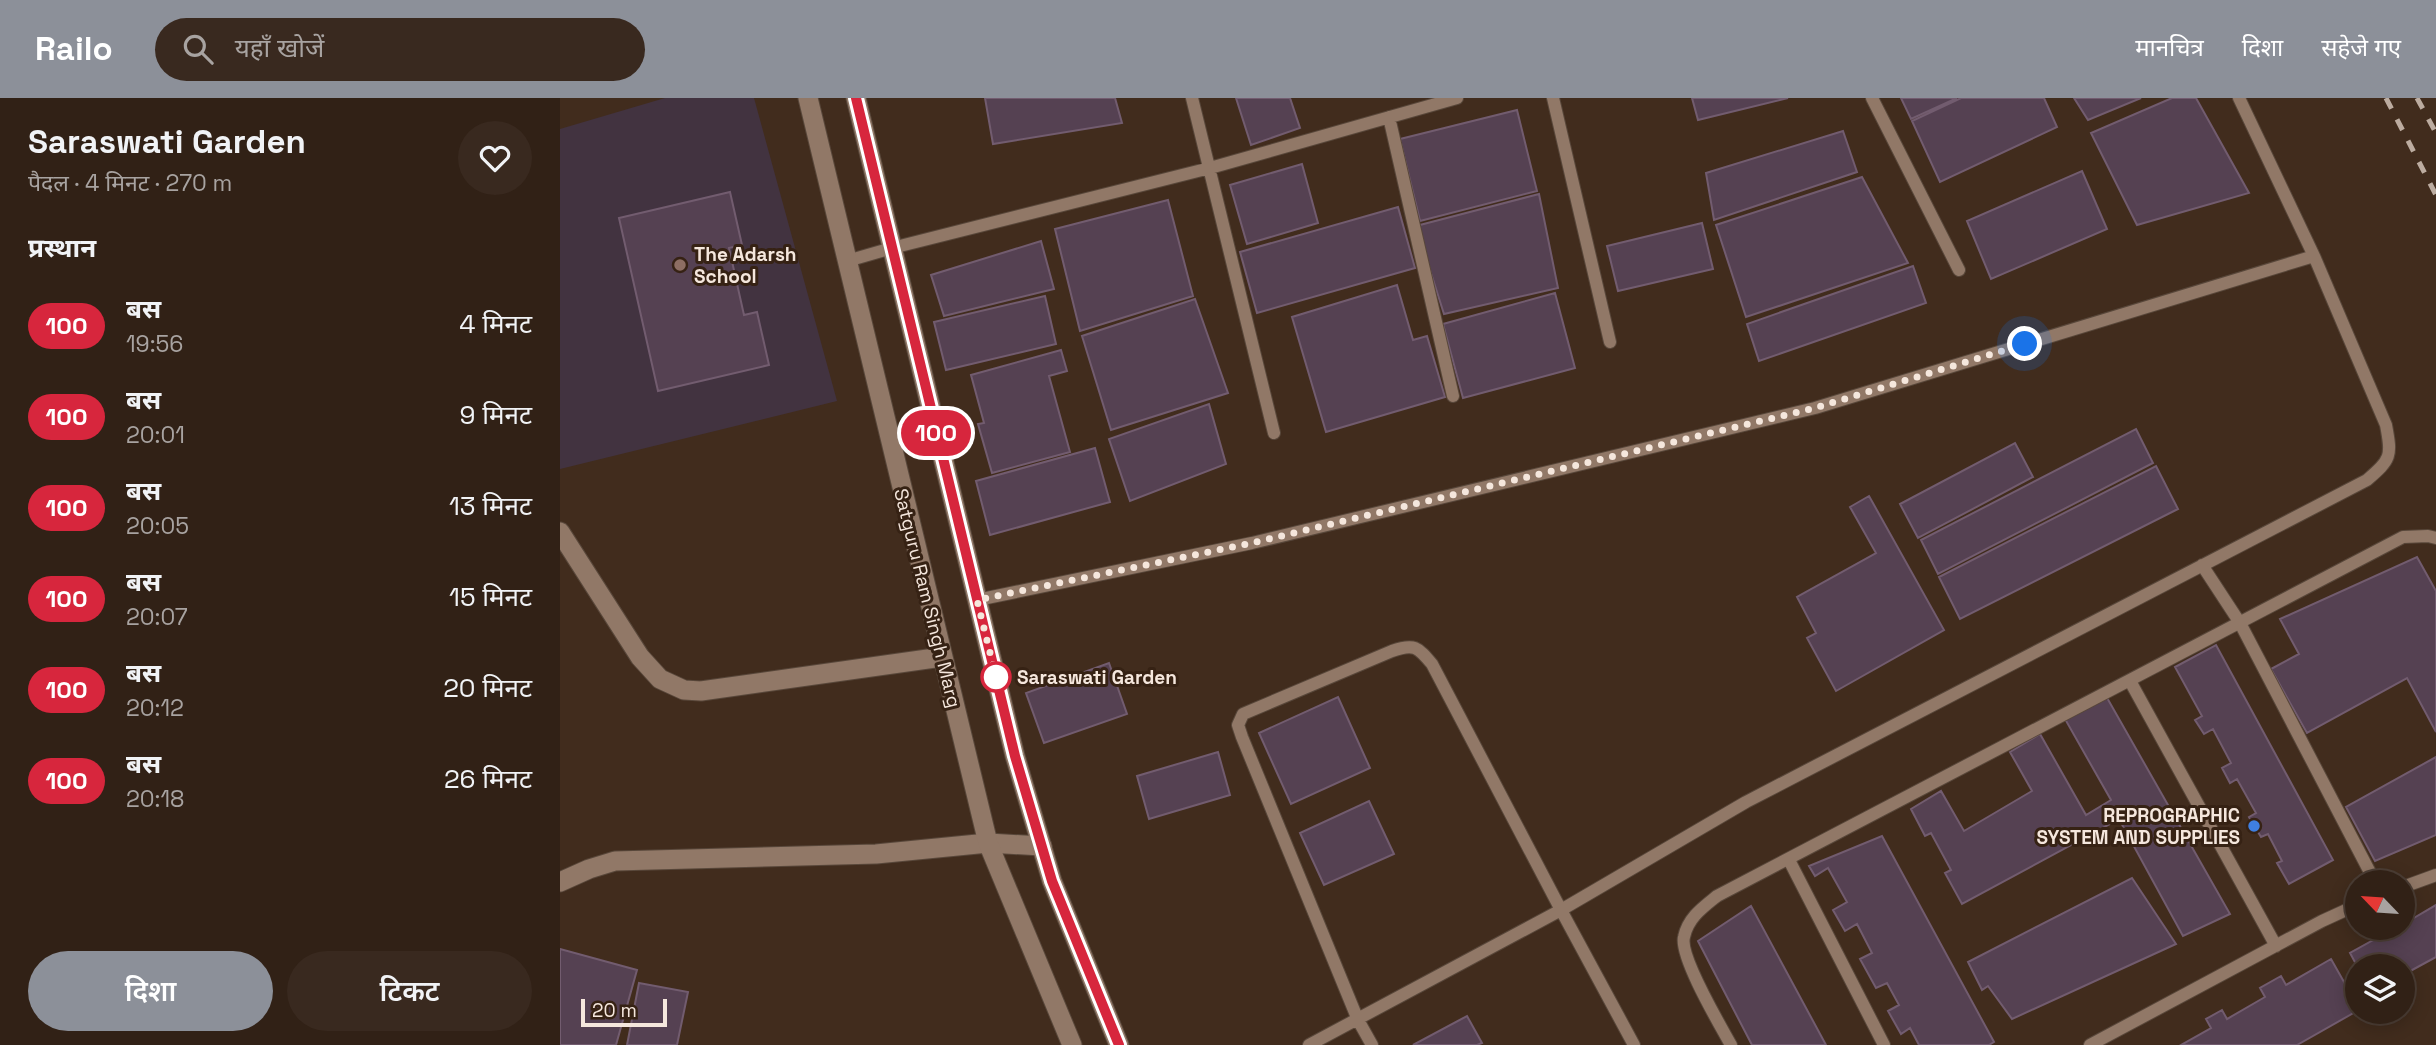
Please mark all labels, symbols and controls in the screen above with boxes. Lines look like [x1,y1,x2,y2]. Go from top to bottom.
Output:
search box [155,18,645,81]
text: Railo [35,28,113,70]
icon: search [179,30,217,68]
text: यहाँ खोजें [235,31,324,65]
text: मानचित्र [2135,32,2204,63]
text: दिशा [2242,32,2283,63]
text: सहेजे गए [2321,32,2401,63]
text: Saraswati Garden [28,121,306,163]
button: heart [458,121,532,195]
text: पैदल · 4 मिनट · 270 m [28,168,232,198]
text: प्रस्थान [28,231,96,265]
place label: The Adarsh School [694,242,797,289]
marker: The Adarsh School [672,257,688,273]
text: बस [126,292,161,326]
text: 4 मिनट [459,307,532,341]
text: 100 [46,310,87,341]
your location [2007,326,2042,361]
text: 19:56 [126,329,183,359]
text: बस [126,383,161,417]
text: 9 मिनट [460,398,532,432]
text: 100 [46,401,87,432]
line badge: 100 [896,410,976,456]
text: 100 [915,417,957,448]
text: 20:01 [126,420,185,450]
text: बस [126,474,161,508]
street label: Satguru Ram Singh Marg [888,486,967,710]
text: 13 मिनट [449,489,532,523]
text: 100 [46,492,87,523]
text: 20:05 [126,511,189,541]
text: बस [126,565,161,599]
text: 15 मिनट [449,580,532,614]
text: 100 [46,583,87,614]
text: 20:07 [126,602,188,632]
text: बस [126,656,161,690]
marker: Saraswati Garden [981,662,1011,692]
place label: Saraswati Garden [1017,665,1177,690]
text: 20 मिनट [443,671,532,705]
text: 100 [46,674,87,705]
text: 20:12 [126,693,184,723]
text: बस [126,747,161,781]
text: 26 मिनट [444,762,532,796]
text: 100 [46,765,87,796]
text: 20:18 [126,784,184,814]
place label: REPROGRAPHIC SYSTEM AND SUPPLIES [2036,803,2240,850]
marker: REPROGRAPHIC SYSTEM AND SUPPLIES [2246,818,2262,834]
north arrow [2345,870,2415,940]
map controls [2345,870,2415,1024]
button: दिशा [28,951,273,1031]
button: टिकट [287,951,532,1031]
button: layers [2345,954,2415,1024]
scale bar [581,996,667,1028]
text: 20 m [592,998,637,1023]

